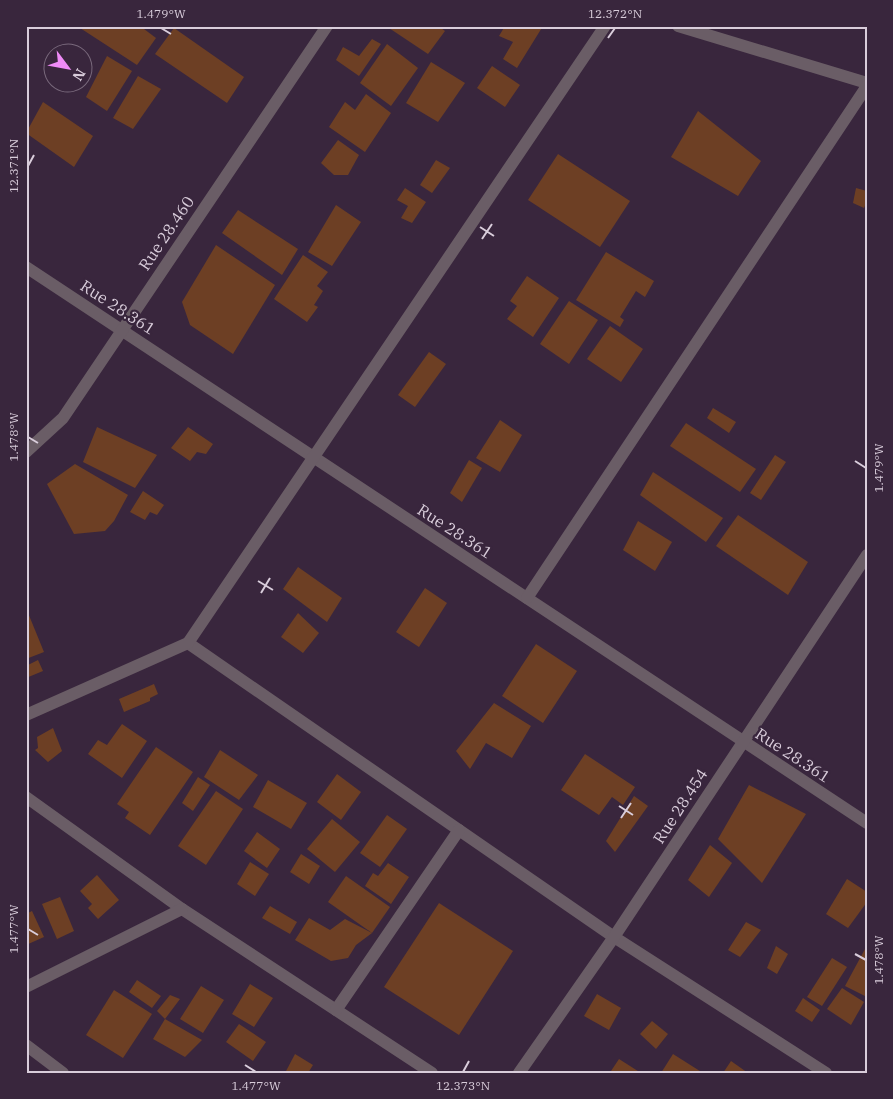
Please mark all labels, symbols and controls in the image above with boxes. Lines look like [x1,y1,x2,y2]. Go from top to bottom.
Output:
text: 1.479°W [136,6,186,21]
text: 12.372°N [588,6,642,21]
north arrow [42,42,92,92]
text: N [68,65,90,84]
text: 12.371°N [6,139,21,193]
street label: Rue 28.460 [134,192,198,274]
street label: Rue 28.361 [77,275,159,339]
text: 1.478°W [6,412,21,462]
text: 1.479°W [871,443,886,493]
street label: Rue 28.361 [414,499,496,563]
street label: Rue 28.361 [752,723,834,787]
street label: Rue 28.454 [648,765,712,847]
text: 1.477°W [6,904,21,954]
text: 1.478°W [871,935,886,985]
text: 1.477°W [231,1078,281,1093]
text: 12.373°N [436,1078,490,1093]

